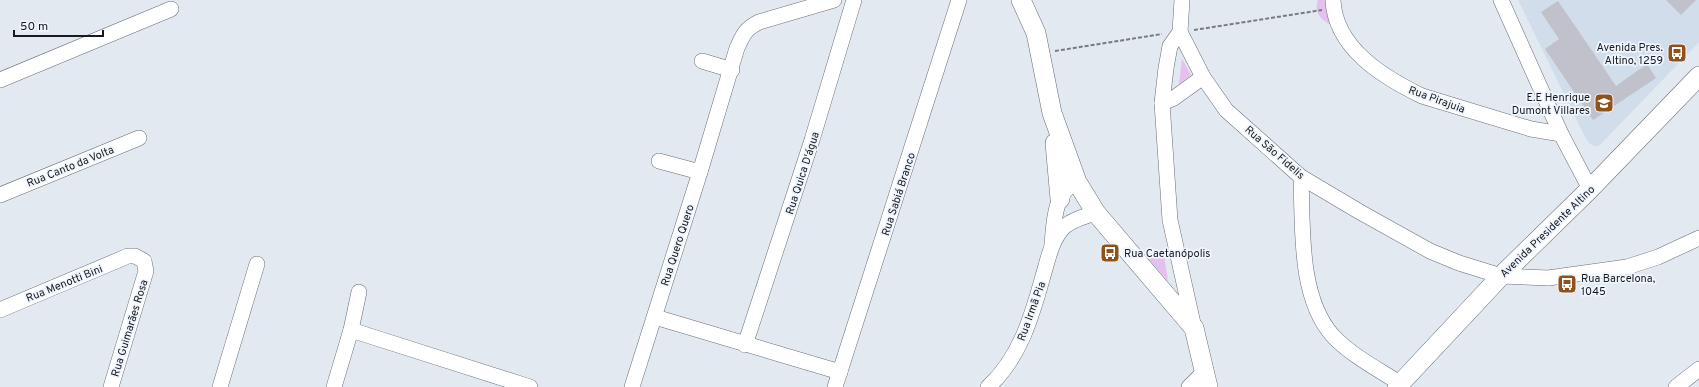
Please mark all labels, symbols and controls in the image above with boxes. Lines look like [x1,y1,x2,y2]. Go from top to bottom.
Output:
scale bar [14,12,103,38]
text: 50 m [20,19,48,35]
place label: Avenida Pres. Altino, 1259 [1597,41,1663,68]
bus stop icon: Avenida Pres. Altino, 1259 [1666,42,1688,64]
street label: Rua Pirajuia [1406,83,1467,117]
place label: E.E Henrique Dumont Villares [1512,91,1590,118]
school or university icon: E.E Henrique Dumont Villares [1593,92,1615,114]
street label: Rua São Fidelis [1242,123,1307,183]
street label: Rua Quica D'água [783,130,823,217]
street label: Rua Canto da Volta [25,143,116,191]
street label: Rua Sabiá Branco [879,151,919,238]
street label: Avenida Presidente Altino [1497,183,1598,281]
street label: Rua Quero Quero [658,203,698,288]
bus stop icon: Rua Caetanópolis [1099,242,1121,264]
place label: Rua Caetanópolis [1124,247,1211,261]
street label: Rua Menotti Bini [24,262,105,306]
place label: Rua Barcelona, 1045 [1581,272,1656,299]
bus stop icon: Rua Barcelona, 1045 [1556,273,1578,295]
street label: Rua Guimarães Rosa [109,278,151,379]
street label: Rua Irmã Pia [1015,279,1049,343]

